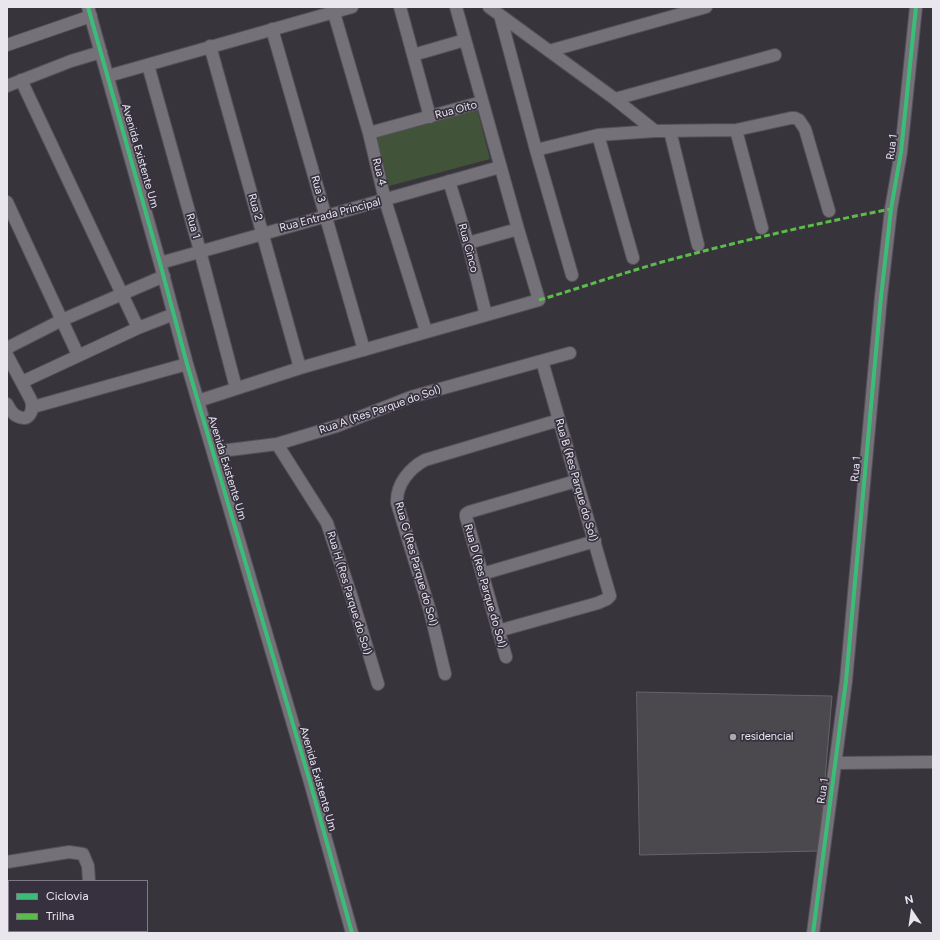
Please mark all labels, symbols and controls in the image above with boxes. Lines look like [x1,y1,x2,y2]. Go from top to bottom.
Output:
street label: Rua Oito [434,98,478,122]
street label: Avenida Existente Um [119,102,161,210]
street label: Rua 1 [884,133,900,161]
street label: Rua 4 [369,157,389,187]
street label: Rua 3 [308,174,328,204]
street label: Rua 2 [245,192,265,222]
street label: Rua Entrada Principal [278,195,382,235]
street label: Rua 1 [183,212,203,240]
street label: Rua Cinco [455,222,481,274]
street label: Rua A (Res Parque do Sol) [317,383,443,437]
street label: Avenida Existente Um [205,414,249,522]
street label: Rua B (Res Parque do Sol) [552,417,600,543]
street label: Rua 1 [848,456,864,482]
street label: Rua G (Res Parque do Sol) [392,500,440,628]
street label: Rua D (Res Parque do Sol) [461,523,509,649]
street label: Rua H (Res Parque do Sol) [324,530,374,656]
street label: Avenida Existente Um [297,725,339,833]
place label: residencial [741,730,794,744]
marker: residencial [728,732,738,742]
street label: Rua 1 [815,777,831,805]
legend [8,880,148,932]
text: Ciclovia [46,889,89,903]
north arrow [892,892,932,932]
text: N [904,893,915,907]
text: Trilha [46,909,74,923]

